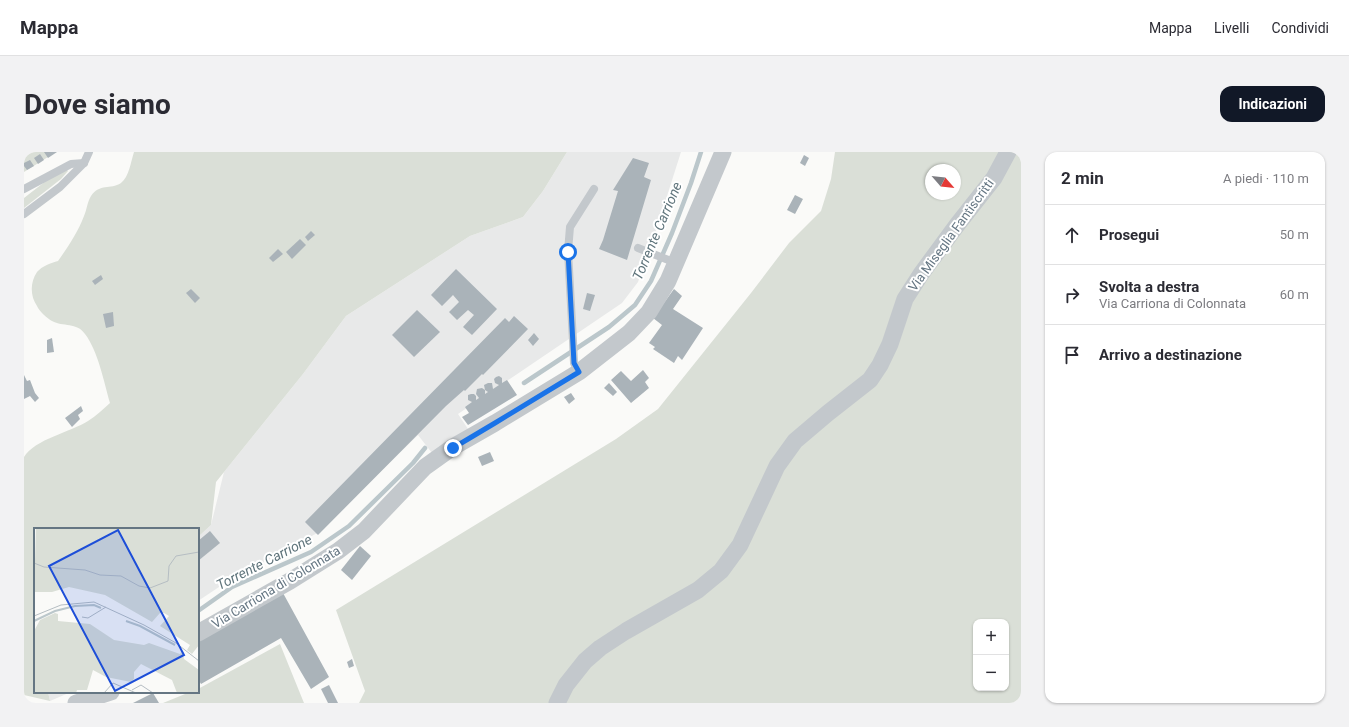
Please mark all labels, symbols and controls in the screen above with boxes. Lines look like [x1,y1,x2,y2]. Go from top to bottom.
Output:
text: Mappa [20,16,78,39]
text: Mappa [1149,20,1192,36]
text: Livelli [1214,20,1249,36]
text: Condividi [1271,20,1329,36]
button: Indicazioni [1220,86,1325,122]
text: Dove siamo [24,88,171,121]
north arrow [925,164,961,200]
text: 2 min [1061,168,1104,188]
text: A piedi · 110 m [1223,171,1309,186]
street label: Via Miseglia Fantiscritti [905,176,997,294]
water label: Torrente Carrione [629,179,685,283]
icon: ahead [1061,224,1083,246]
text: Prosegui [1099,226,1159,244]
text: 50 m [1280,227,1309,242]
route start [559,243,577,261]
text: Svolta a destra [1099,278,1199,296]
icon: right [1061,284,1083,306]
text: 60 m [1280,287,1309,302]
text: Via Carriona di Colonnata [1099,296,1246,311]
icon: arrive [1061,344,1083,366]
text: Arrivo a destinazione [1099,346,1242,364]
route end [444,439,462,457]
inset map [34,528,199,693]
water label: Torrente Carrione [213,531,315,593]
street label: Via Carriona di Colonnata [209,543,343,631]
map controls [973,619,1009,691]
button: + [973,619,1009,655]
button: − [973,655,1009,691]

